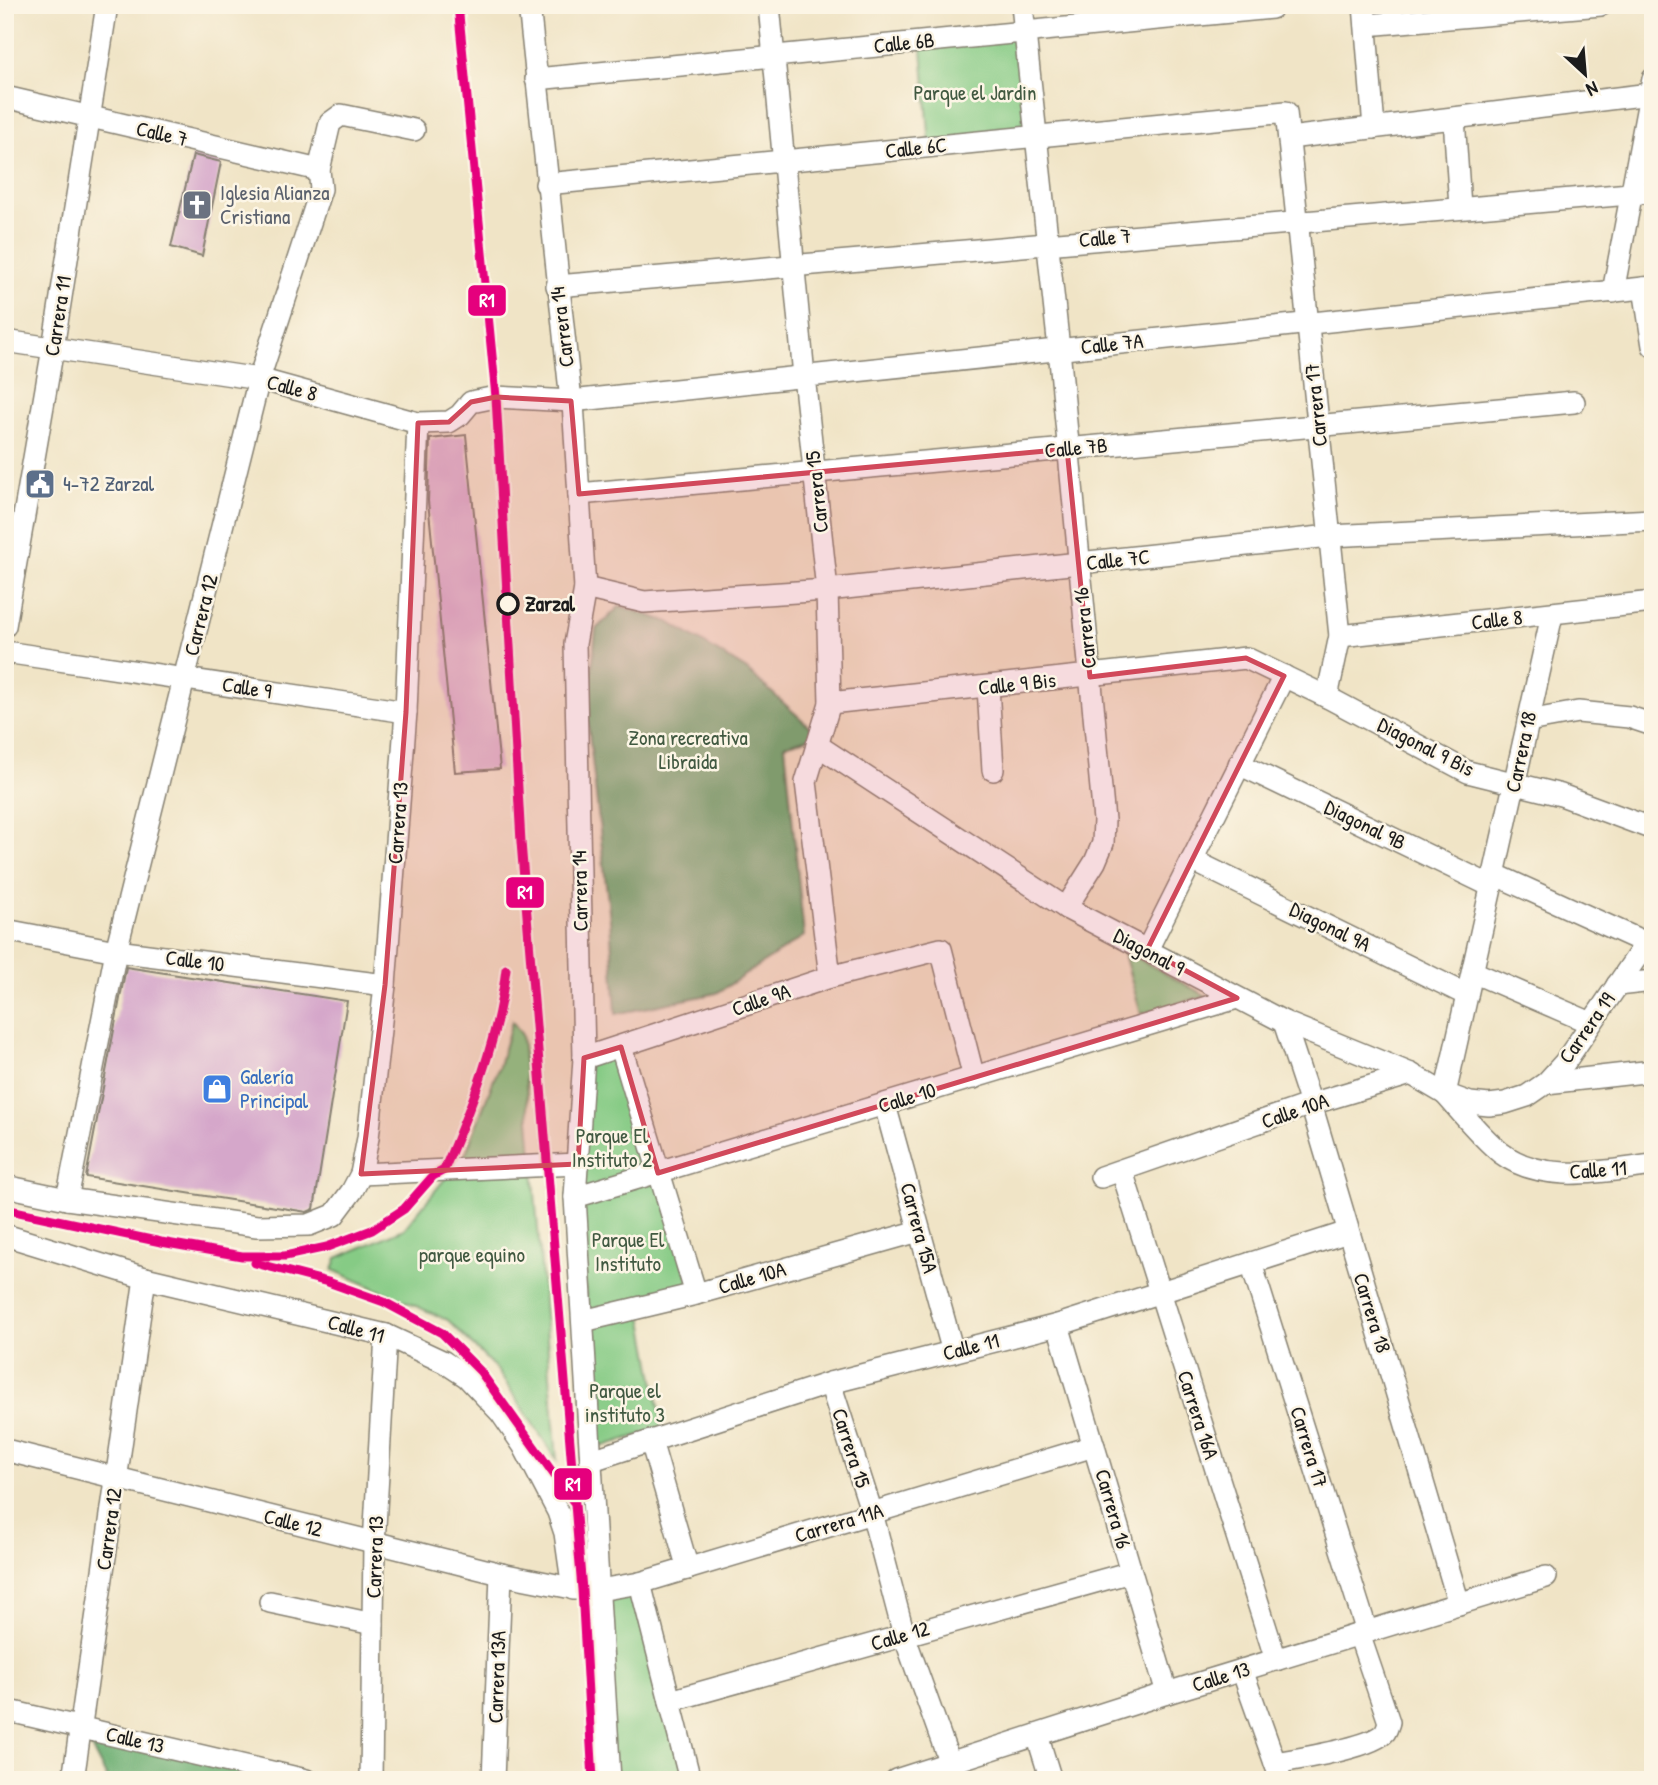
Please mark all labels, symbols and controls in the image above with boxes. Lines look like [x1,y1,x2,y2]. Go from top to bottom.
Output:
street label: Calle 6B [872,25,936,60]
north arrow [1550,38,1620,108]
text: N [1582,75,1603,103]
park label: Parque el Jardin [914,78,1036,107]
street label: Calle 7 [133,113,191,154]
street label: Calle 6C [884,130,948,165]
place label: Iglesia Alianza Cristiana [220,178,330,231]
church icon: Iglesia Alianza Cristiana [180,188,214,222]
street label: Calle 7 [1078,221,1132,254]
street label: Carrera 11 [37,274,78,358]
line badge: R1 [467,284,507,317]
street label: Carrera 14 [542,285,581,369]
text: R1 [479,287,495,313]
street label: Calle 7A [1079,326,1145,361]
street label: Carrera 17 [1297,362,1334,448]
street label: Calle 8 [264,367,321,408]
street label: Calle 7B [1043,430,1109,465]
street label: Carrera 15 [798,450,835,534]
public building icon: 4-72 Zarzal [23,467,57,501]
place label: 4-72 Zarzal [63,469,155,498]
street label: Calle 7C [1085,542,1151,577]
street label: Carrera 12 [176,571,225,659]
street label: Carrera 16 [1066,586,1103,670]
place label: Zarzal [525,589,575,618]
marker: Zarzal [497,593,519,615]
street label: Calle 8 [1470,602,1524,637]
street label: Calle 9 Bis [977,665,1057,702]
street label: Calle 9 [220,669,274,706]
street label: Carrera 18 [1498,709,1543,795]
street label: Diagonal 9 Bis [1373,710,1480,783]
park label: Zona recreativa Libraida [628,723,748,776]
street label: Carrera 13 [380,781,415,865]
street label: Diagonal 9B [1320,792,1411,857]
street label: Carrera 14 [564,850,595,932]
line badge: R1 [505,876,545,909]
text: R1 [517,879,533,905]
street label: Diagonal 9A [1285,894,1376,959]
street label: Diagonal 9 [1109,921,1190,982]
street label: Calle 10 [164,943,226,978]
street label: Calle 9A [728,976,794,1023]
street label: Carrera 19 [1552,986,1622,1069]
place label: Galería Principal [240,1062,308,1115]
shop icon: Galería Principal [200,1072,234,1106]
street label: Calle 10 [874,1075,939,1120]
street label: Calle 10A [1257,1086,1332,1136]
park label: Parque El Instituto 2 [572,1121,652,1174]
street label: Calle 11 [1568,1153,1628,1186]
street label: Carrera 15A [894,1180,945,1276]
park label: Parque El Instituto [592,1225,665,1278]
park label: parque equino [419,1240,525,1269]
street label: Calle 10A [715,1254,789,1301]
street label: Carrera 18 [1347,1269,1398,1356]
street label: Calle 11 [325,1307,388,1350]
street label: Calle 11 [940,1326,1002,1368]
street label: Carrera 16A [1171,1367,1226,1463]
park label: Parque el instituto 3 [585,1376,665,1429]
street label: Carrera 17 [1283,1403,1336,1491]
street label: Carrera 15 [825,1404,878,1491]
street label: Carrera 16 [1088,1466,1139,1552]
line badge: R1 [553,1467,593,1501]
text: R1 [565,1471,581,1497]
street label: Carrera 12 [88,1486,129,1572]
street label: Carrera 11A [791,1495,887,1550]
street label: Calle 12 [261,1501,326,1544]
street label: Carrera 13 [359,1515,390,1599]
street label: Calle 12 [867,1613,933,1658]
street label: Carrera 13A [480,1630,513,1724]
street label: Calle 13 [1188,1654,1253,1699]
street label: Calle 13 [103,1719,167,1760]

